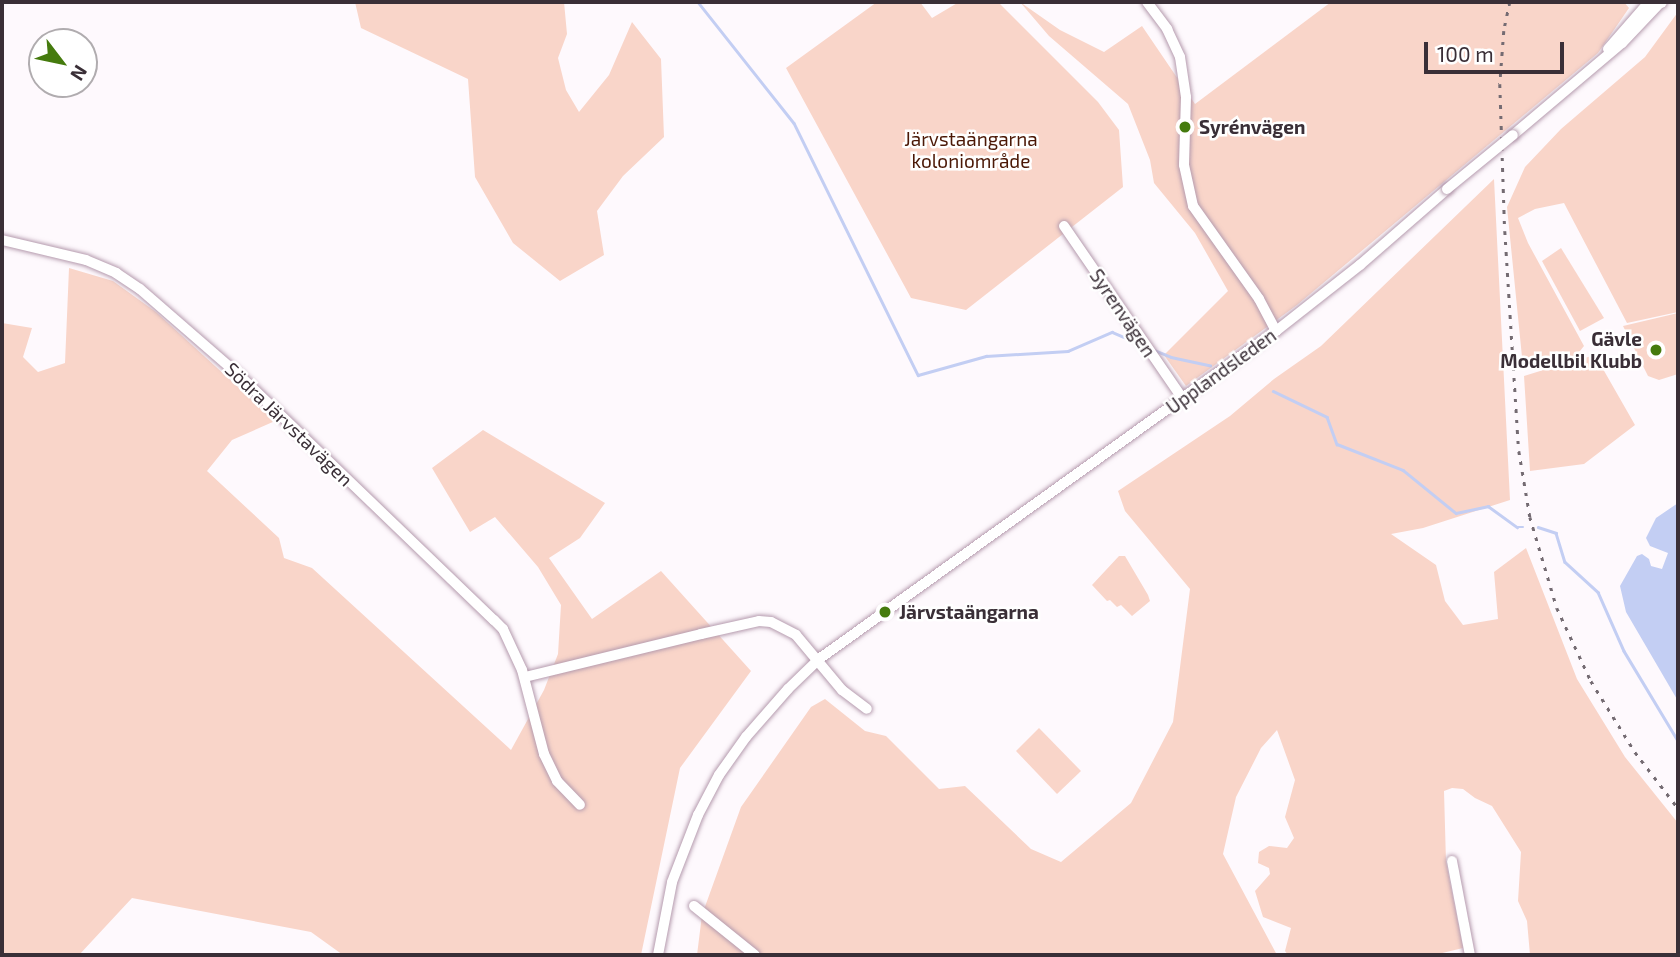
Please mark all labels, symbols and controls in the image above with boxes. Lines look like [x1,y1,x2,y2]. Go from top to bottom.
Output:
north arrow [28,28,98,98]
scale bar [1428,28,1568,72]
text: 100 m [1437,41,1494,66]
text: N [66,61,93,85]
place label: Syrénvägen [1199,116,1305,138]
marker: Syrénvägen [1177,119,1193,135]
park label: Järvstaängarna koloniområde [904,128,1038,172]
street label: Syrenvägen [1085,265,1161,361]
street label: Upplandsleden [1162,323,1280,419]
place label: Gävle Modellbil Klubb [1500,328,1642,372]
marker: Gävle Modellbil Klubb [1648,342,1664,358]
street label: Södra Järvstavägen [220,357,358,491]
place label: Järvstaängarna [899,601,1039,623]
marker: Järvstaängarna [877,604,893,620]

